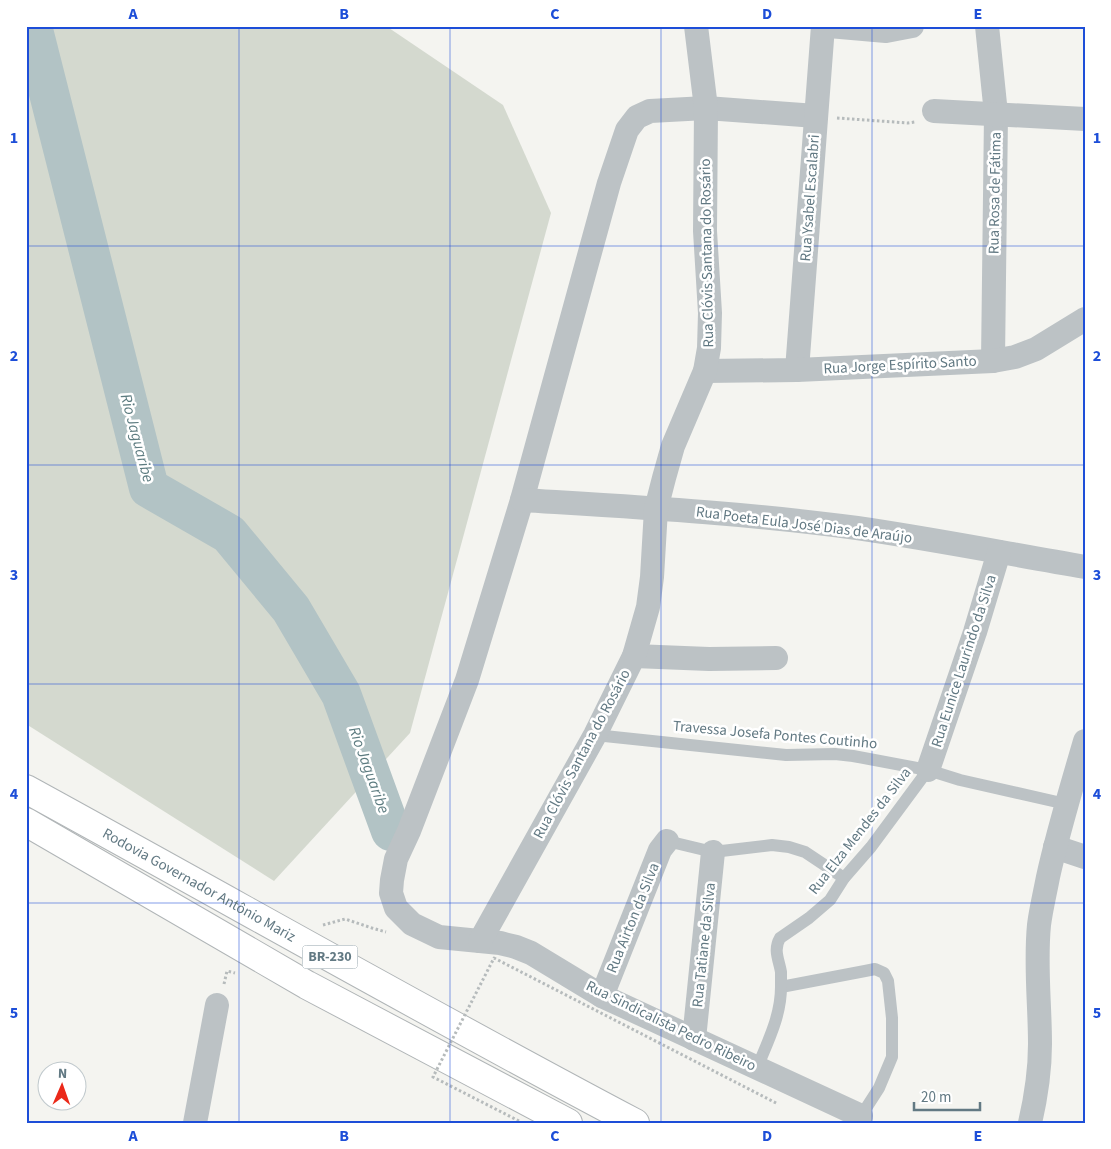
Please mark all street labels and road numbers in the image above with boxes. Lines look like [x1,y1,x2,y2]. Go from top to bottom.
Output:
street label: Rua Rosa de Fátima [983,132,1007,254]
street label: Rua Ysabel Escalabri [795,134,825,262]
street label: Rua Clóvis Santana do Rosário [695,158,719,348]
street label: Rua Jorge Espírito Santo [823,351,977,379]
street label: Rua Poeta Eula José Dias de Araújo [695,501,913,549]
street label: Rua Eunice Laurindo da Silva [926,572,1002,750]
street label: Rua Clóvis Santana do Rosário [528,665,636,843]
street label: Travessa Josefa Pontes Coutinho [672,716,878,754]
street label: Rua Elza Mendes da Silva [804,763,916,899]
street label: Rodovia Governador Antônio Mariz [99,823,300,947]
street label: Rua Airton da Silva [601,860,665,976]
street label: Rua Tatiane da Silva [687,882,721,1008]
road number: BR-230 [302,946,358,969]
street label: Rua Sindicalista Pedro Ribeiro [582,976,760,1076]

